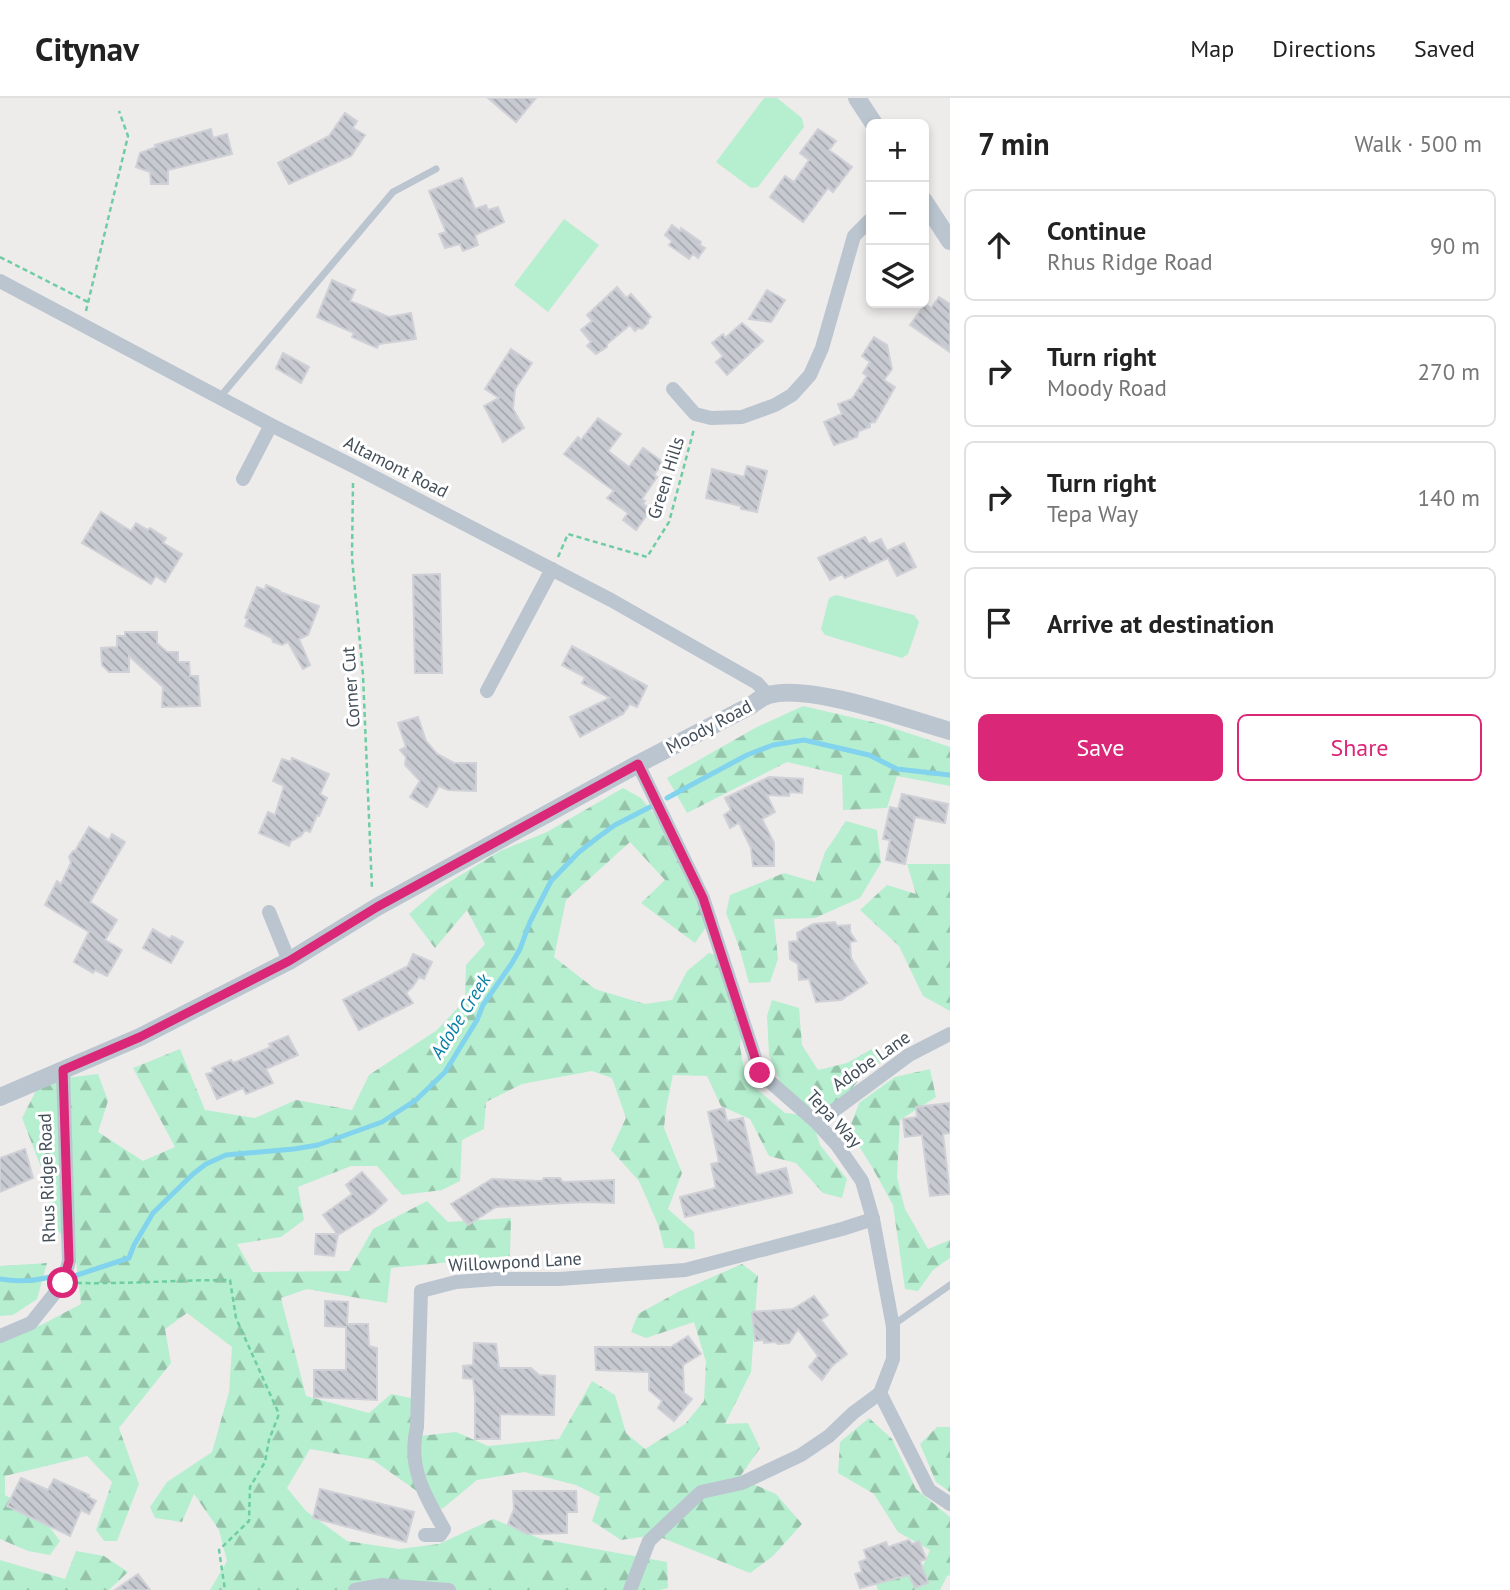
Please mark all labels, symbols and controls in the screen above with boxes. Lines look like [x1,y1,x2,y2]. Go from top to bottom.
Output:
text: Citynav [35,27,139,70]
text: Map [1190,33,1234,64]
text: Directions [1272,33,1376,64]
text: Saved [1414,33,1475,64]
map controls [866,119,929,308]
button: + [866,119,929,182]
text: 7 min [978,124,1050,163]
text: Walk · 500 m [1355,129,1482,158]
button: − [866,182,929,245]
text: Continue [1047,214,1146,247]
icon: ahead [980,226,1018,264]
text: 90 m [1430,231,1480,260]
button: layers [866,245,929,308]
text: Rhus Ridge Road [1047,247,1213,276]
text: Turn right [1047,340,1156,373]
icon: right [980,352,1018,390]
text: 270 m [1418,357,1480,386]
text: Moody Road [1047,373,1167,402]
street label: Altamont Road [340,430,452,503]
street label: Green Hills [642,434,689,522]
text: Turn right [1047,466,1156,499]
icon: right [980,478,1018,516]
text: 140 m [1418,483,1480,512]
text: Tepa Way [1047,499,1138,528]
icon: arrive [980,604,1018,642]
text: Arrive at destination [1047,607,1274,640]
street label: Corner Cut [336,646,365,728]
street label: Moody Road [662,694,756,759]
button: Save [978,714,1223,781]
button: Share [1237,714,1482,781]
water label: Adobe Creek [424,968,496,1064]
street label: Adobe Lane [827,1025,914,1096]
route end [744,1057,775,1088]
street label: Tepa Way [802,1085,868,1153]
street label: Rhus Ridge Road [33,1113,60,1243]
street label: Willowpond Lane [448,1247,582,1276]
route start [47,1267,78,1298]

